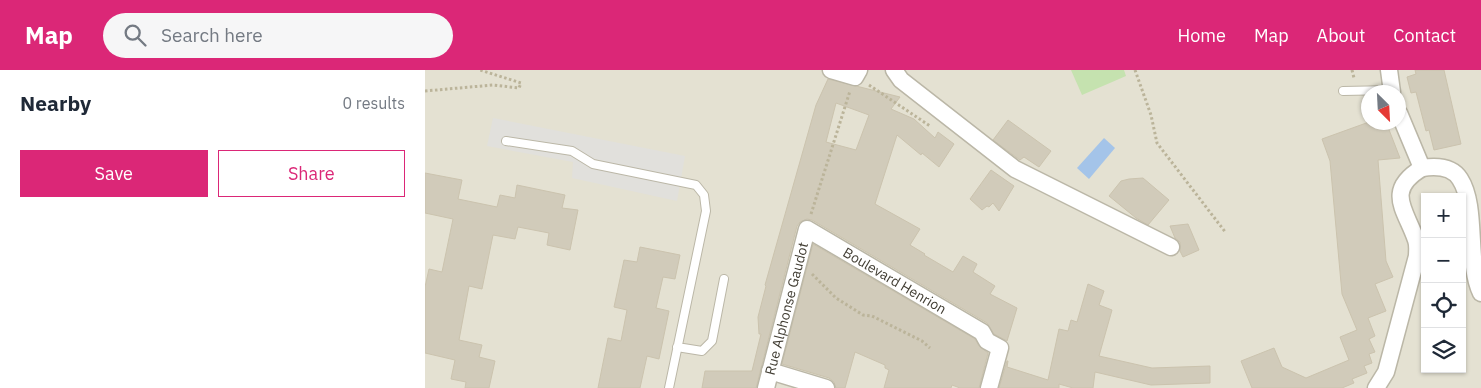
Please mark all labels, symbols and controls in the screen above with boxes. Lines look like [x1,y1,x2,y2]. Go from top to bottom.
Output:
search box [103,13,453,58]
text: Map [25,19,73,51]
icon: search [121,21,149,49]
text: Search here [161,23,263,47]
text: Home [1178,24,1226,47]
text: Map [1254,24,1289,47]
text: About [1317,24,1365,47]
text: Contact [1393,24,1456,47]
north arrow [1361,85,1406,130]
text: Nearby [20,89,91,117]
text: 0 results [342,93,405,113]
button: Save [20,150,208,197]
button: Share [218,150,405,197]
map controls [1421,193,1466,373]
button: + [1421,193,1466,238]
button: − [1421,238,1466,283]
street label: Rue Alphonse Gaudot [761,240,812,377]
street label: Boulevard Henrion [840,243,950,318]
button: locate [1421,283,1466,328]
button: layers [1421,328,1466,373]

